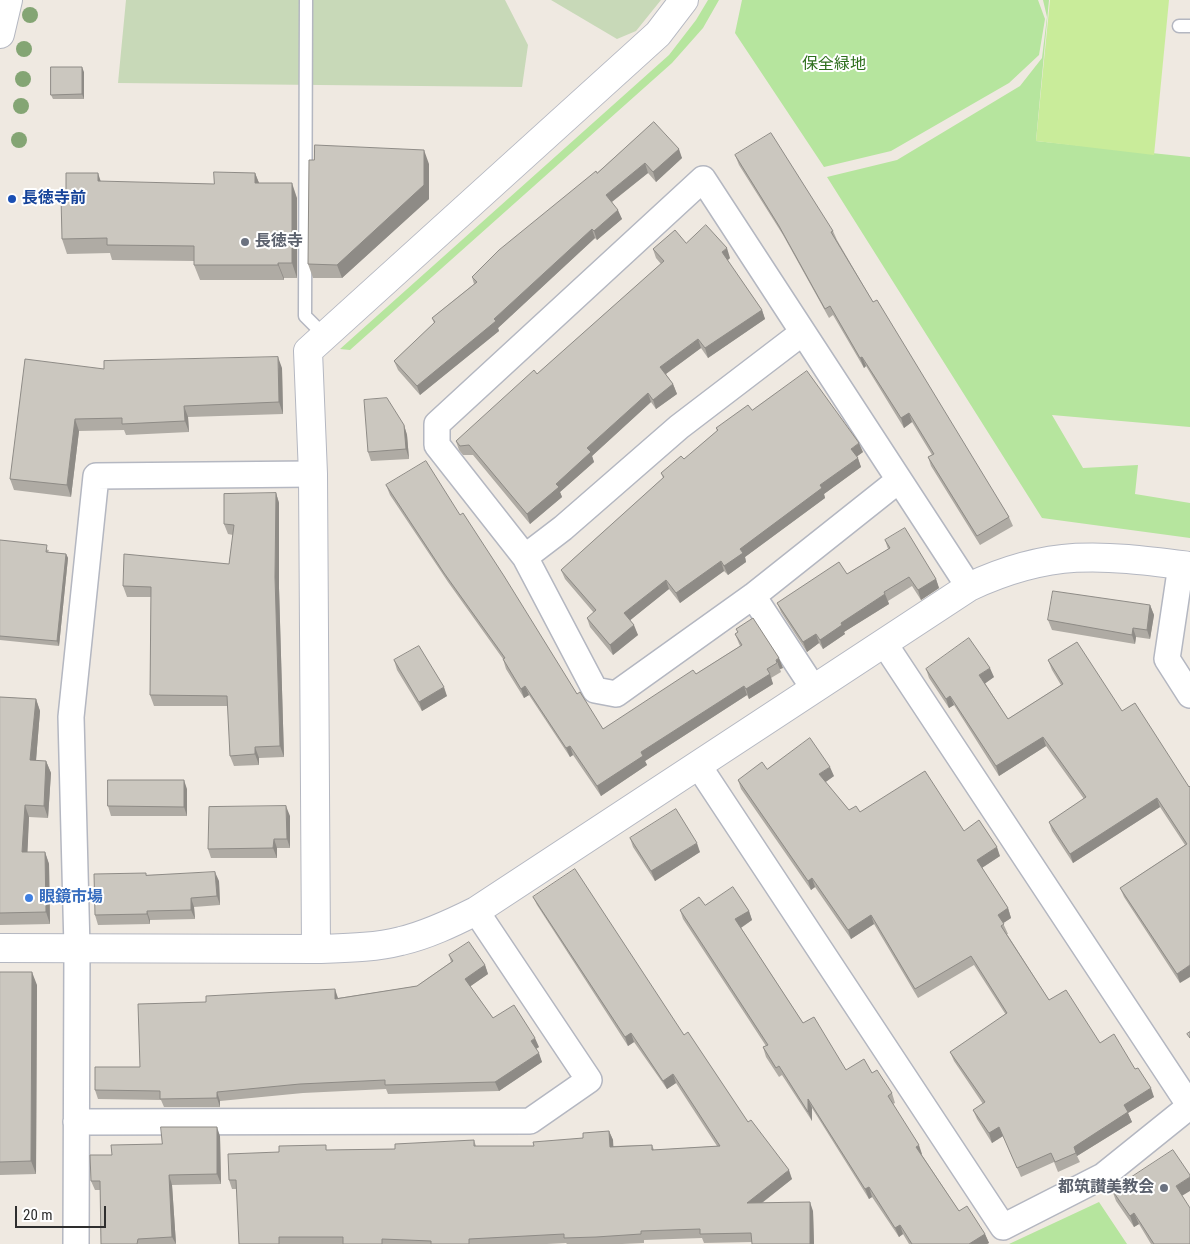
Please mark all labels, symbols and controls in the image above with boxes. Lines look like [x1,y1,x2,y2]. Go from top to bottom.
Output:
park label: 保全緑地 [802,55,866,75]
place label: 長徳寺前 [22,189,86,209]
marker: 長徳寺前 [6,193,18,205]
place label: 長徳寺 [255,232,303,252]
marker: 長徳寺 [239,236,251,248]
place label: 眼鏡市場 [39,888,103,908]
marker: 眼鏡市場 [23,892,35,904]
place label: 都筑讃美教会 [1058,1178,1154,1198]
marker: 都筑讃美教会 [1158,1182,1170,1194]
scale bar [18,1196,109,1228]
text: 20 m [23,1206,53,1224]

